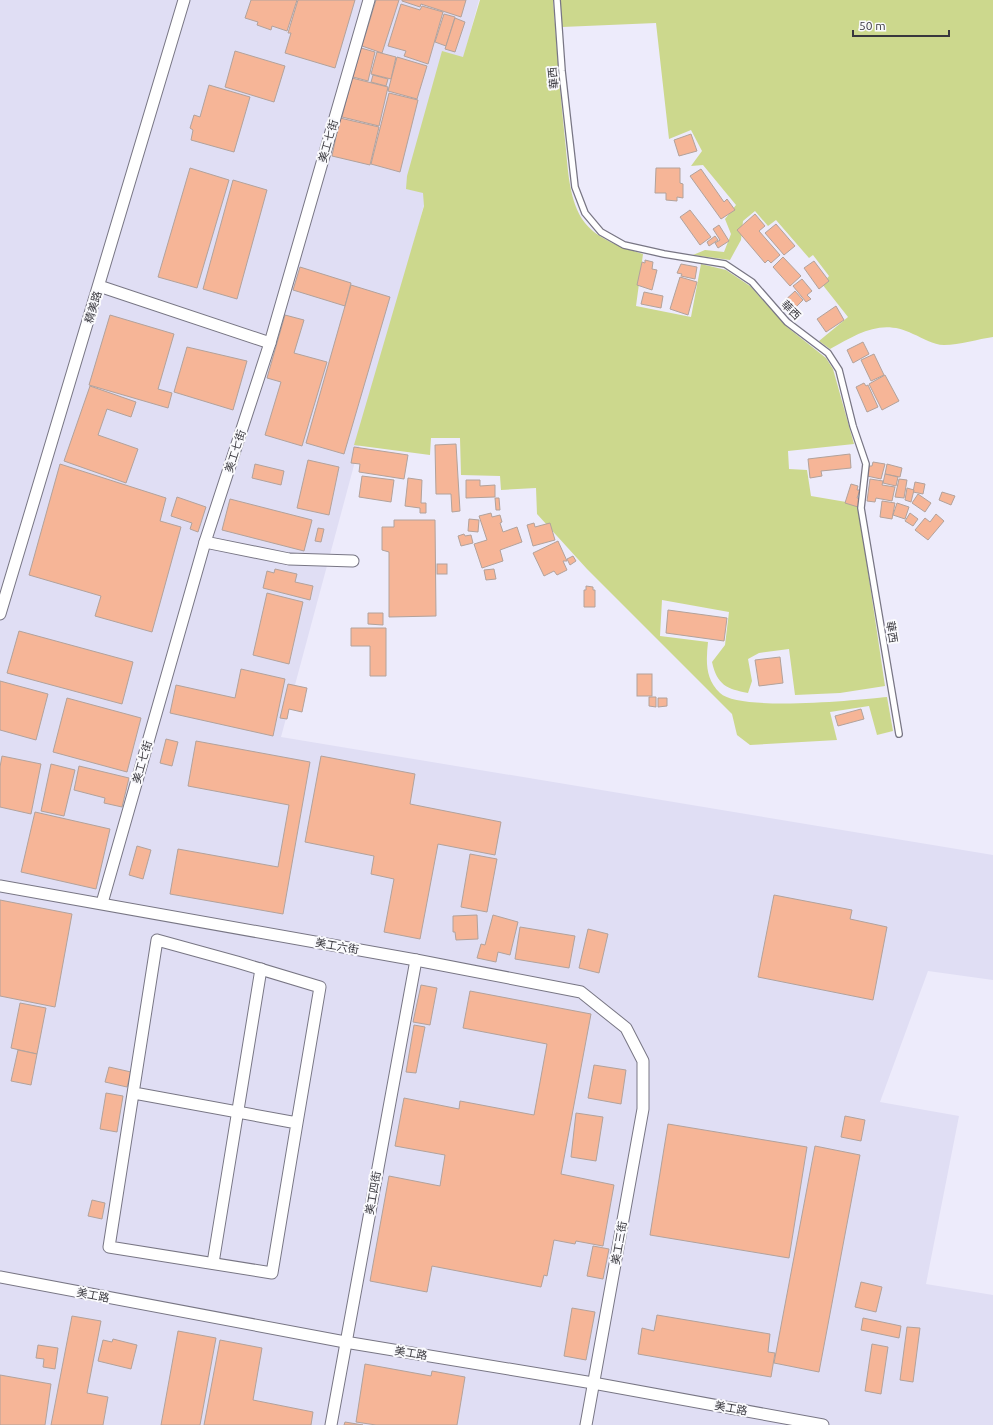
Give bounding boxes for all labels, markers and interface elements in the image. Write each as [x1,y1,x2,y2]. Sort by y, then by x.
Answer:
scale bar [853,12,949,38]
text: 50 m [859,19,886,32]
street label: 華西 [546,66,560,90]
street label: 美工七街 [316,118,340,164]
street label: 精美路 [82,289,104,325]
street label: 華西 [779,298,803,322]
street label: 美工七街 [222,428,248,474]
street label: 華西 [884,620,900,644]
street label: 美工七街 [130,739,154,785]
street label: 美工六街 [314,936,360,956]
street label: 美工四街 [363,1170,383,1216]
street label: 美工三街 [609,1220,629,1266]
street label: 美工路 [76,1286,110,1304]
street label: 美工路 [394,1344,428,1362]
street label: 美工路 [714,1399,748,1417]

